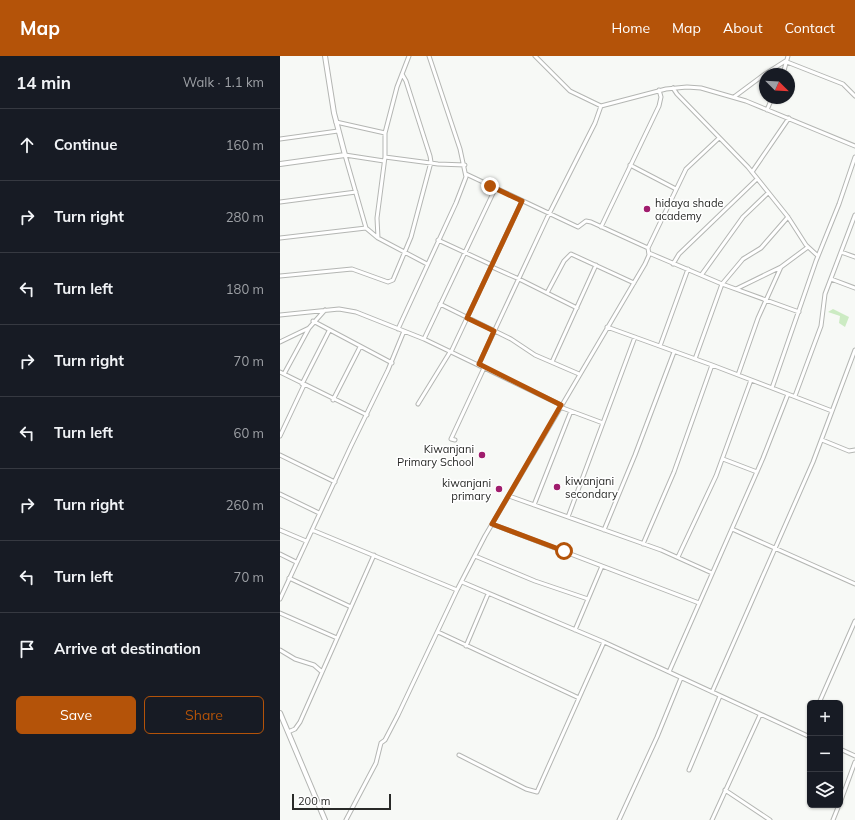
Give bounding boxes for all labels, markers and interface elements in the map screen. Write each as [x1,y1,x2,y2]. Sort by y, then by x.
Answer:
text: Map [20,16,60,40]
text: Home [611,19,650,37]
text: Map [672,19,701,37]
text: About [723,19,763,37]
text: Contact [785,19,835,37]
north arrow [759,68,795,104]
text: 14 min [16,72,71,93]
text: Walk · 1.1 km [183,74,264,90]
icon: ahead [16,134,38,156]
text: Continue [54,135,117,154]
text: 160 m [226,137,264,153]
route end [481,177,499,195]
place label: hidaya shade academy [655,196,724,223]
marker: hidaya shade academy [642,204,652,214]
icon: right [16,206,38,228]
text: Turn right [54,207,124,226]
text: 280 m [226,209,264,225]
icon: left [16,278,38,300]
text: Turn left [54,279,113,298]
text: 180 m [226,281,264,297]
icon: right [16,350,38,372]
text: Turn right [54,351,124,370]
text: 70 m [234,353,264,369]
icon: left [16,422,38,444]
text: Turn left [54,423,113,442]
text: 60 m [234,425,264,441]
place label: Kiwanjani Primary School [397,442,474,469]
marker: Kiwanjani Primary School [477,450,487,460]
place label: kiwanjani secondary [565,474,618,501]
place label: kiwanjani primary [442,476,491,503]
marker: kiwanjani secondary [552,482,562,492]
marker: kiwanjani primary [494,484,504,494]
icon: right [16,494,38,516]
text: Turn right [54,495,124,514]
text: 260 m [226,497,264,513]
route start [555,542,573,560]
icon: left [16,566,38,588]
text: Turn left [54,567,113,586]
text: 70 m [234,569,264,585]
icon: arrive [16,638,38,660]
text: Arrive at destination [54,639,201,658]
button: Save [16,696,136,734]
button: Share [144,696,264,734]
map controls [807,700,843,808]
button: + [807,700,843,736]
button: − [807,736,843,772]
button: layers [807,772,843,808]
scale bar [292,792,391,811]
text: 200 m [298,794,330,808]

